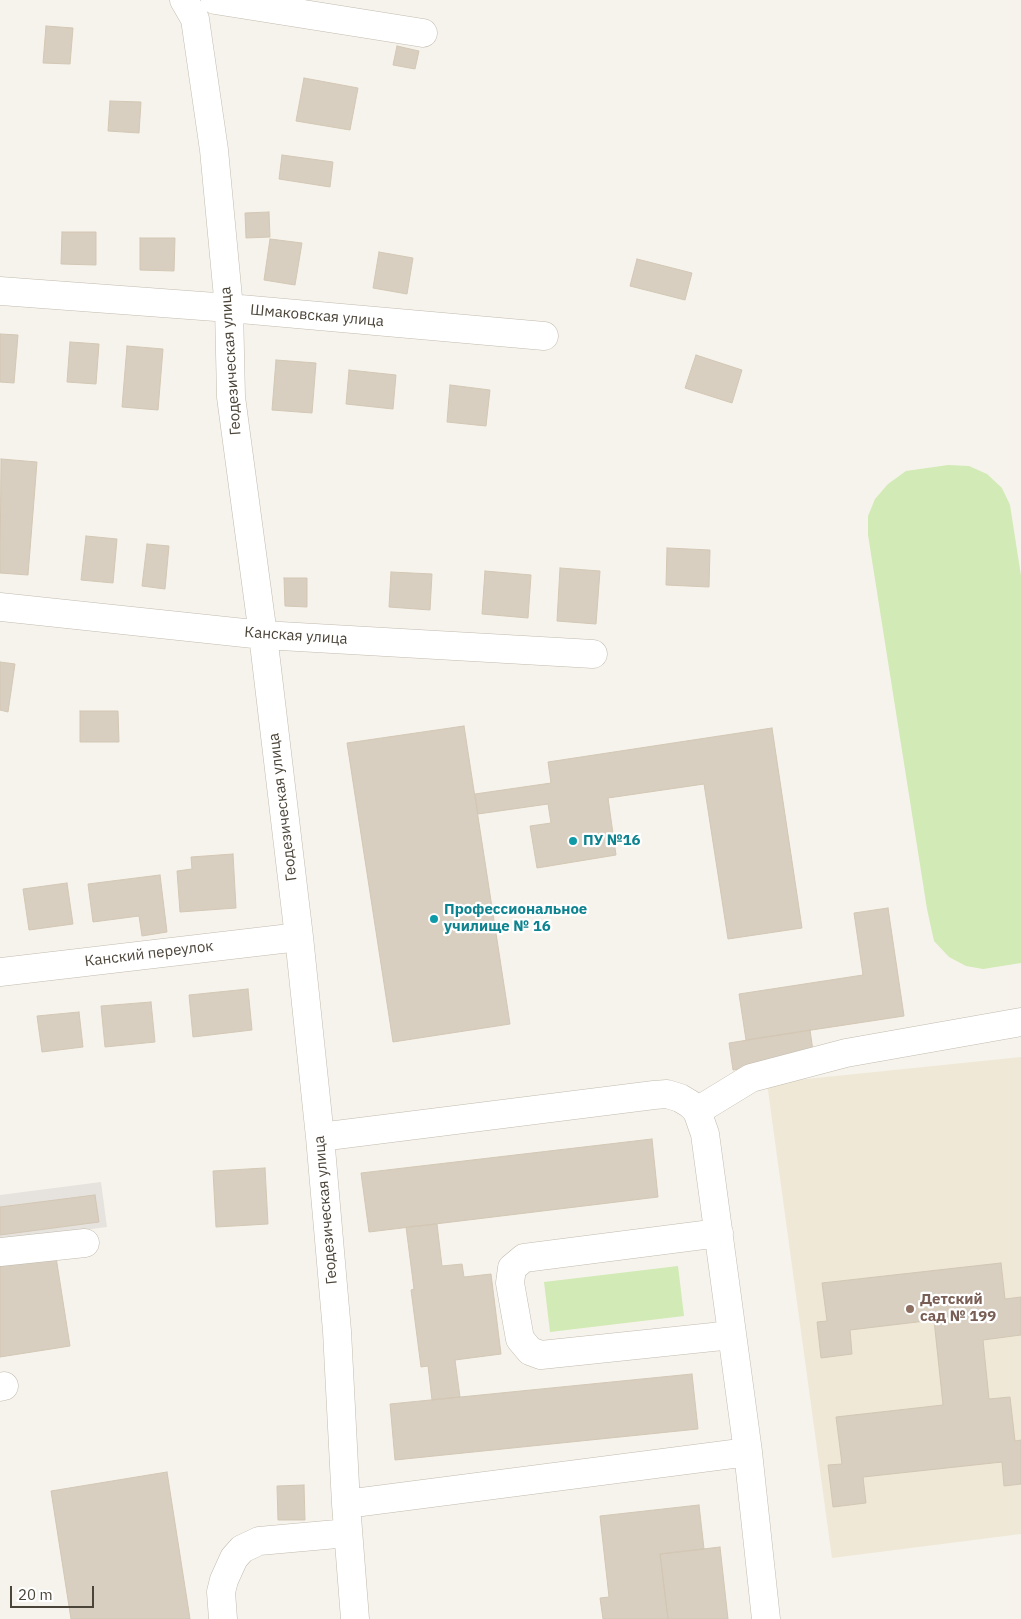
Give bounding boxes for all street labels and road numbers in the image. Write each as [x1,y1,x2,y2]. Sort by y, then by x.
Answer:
street label: Геодезическая улица [217,286,245,436]
street label: Шмаковская улица [249,301,385,331]
street label: Канская улица [244,623,348,649]
street label: Геодезическая улица [265,732,301,882]
street label: Канский переулок [84,937,214,971]
street label: Геодезическая улица [311,1135,341,1285]

